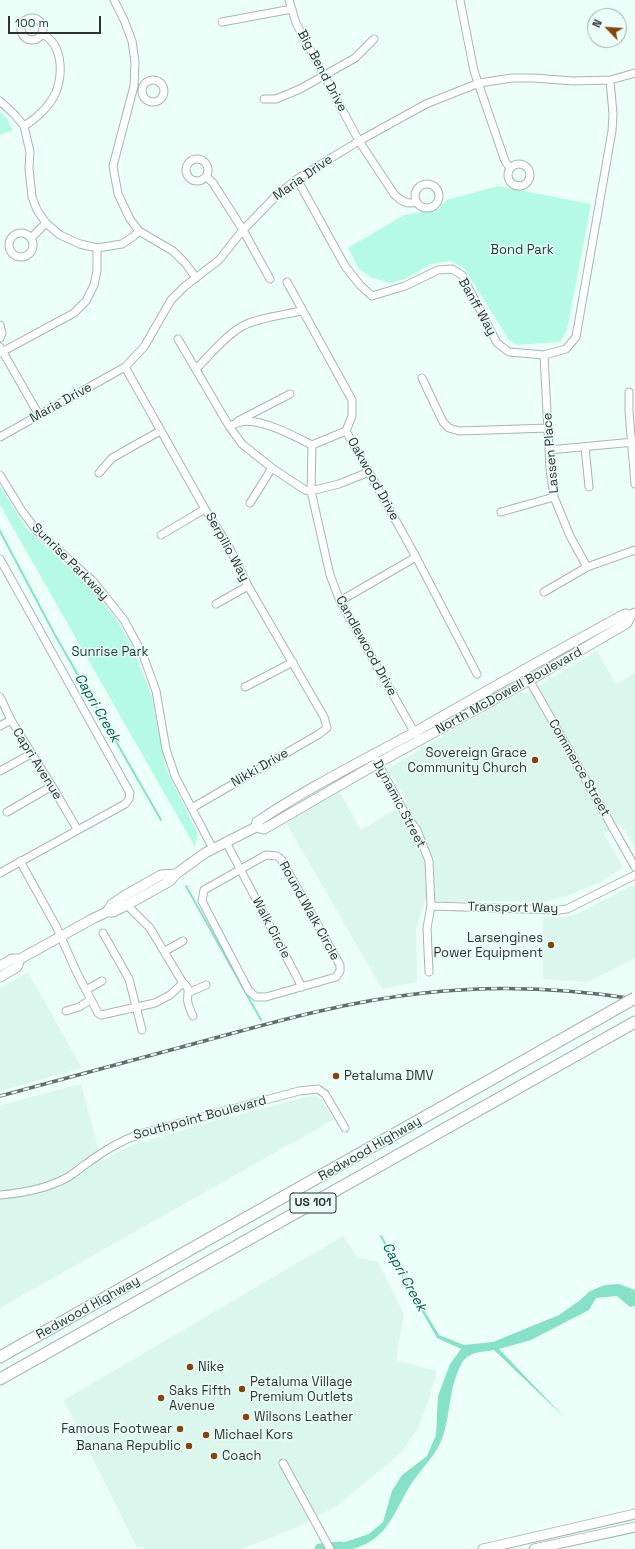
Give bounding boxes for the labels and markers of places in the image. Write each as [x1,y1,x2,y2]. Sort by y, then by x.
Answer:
place label: Sovereign Grace Community Church [407,745,527,776]
marker: Sovereign Grace Community Church [530,755,540,765]
place label: Larsengines Power Equipment [433,930,543,961]
marker: Larsengines Power Equipment [546,940,556,950]
place label: Petaluma DMV [344,1068,434,1084]
marker: Petaluma DMV [331,1071,341,1081]
place label: Nike [198,1359,224,1375]
marker: Nike [185,1362,195,1372]
place label: Petaluma Village Premium Outlets [250,1374,353,1405]
place label: Saks Fifth Avenue [169,1383,231,1414]
marker: Petaluma Village Premium Outlets [237,1384,247,1394]
marker: Saks Fifth Avenue [156,1393,166,1403]
place label: Wilsons Leather [254,1409,353,1425]
marker: Wilsons Leather [241,1412,251,1422]
place label: Famous Footwear [61,1421,172,1437]
marker: Famous Footwear [175,1424,185,1434]
place label: Michael Kors [214,1427,293,1443]
marker: Michael Kors [201,1430,211,1440]
place label: Banana Republic [76,1438,181,1454]
marker: Banana Republic [184,1441,194,1451]
place label: Coach [222,1448,261,1464]
marker: Coach [209,1451,219,1461]

